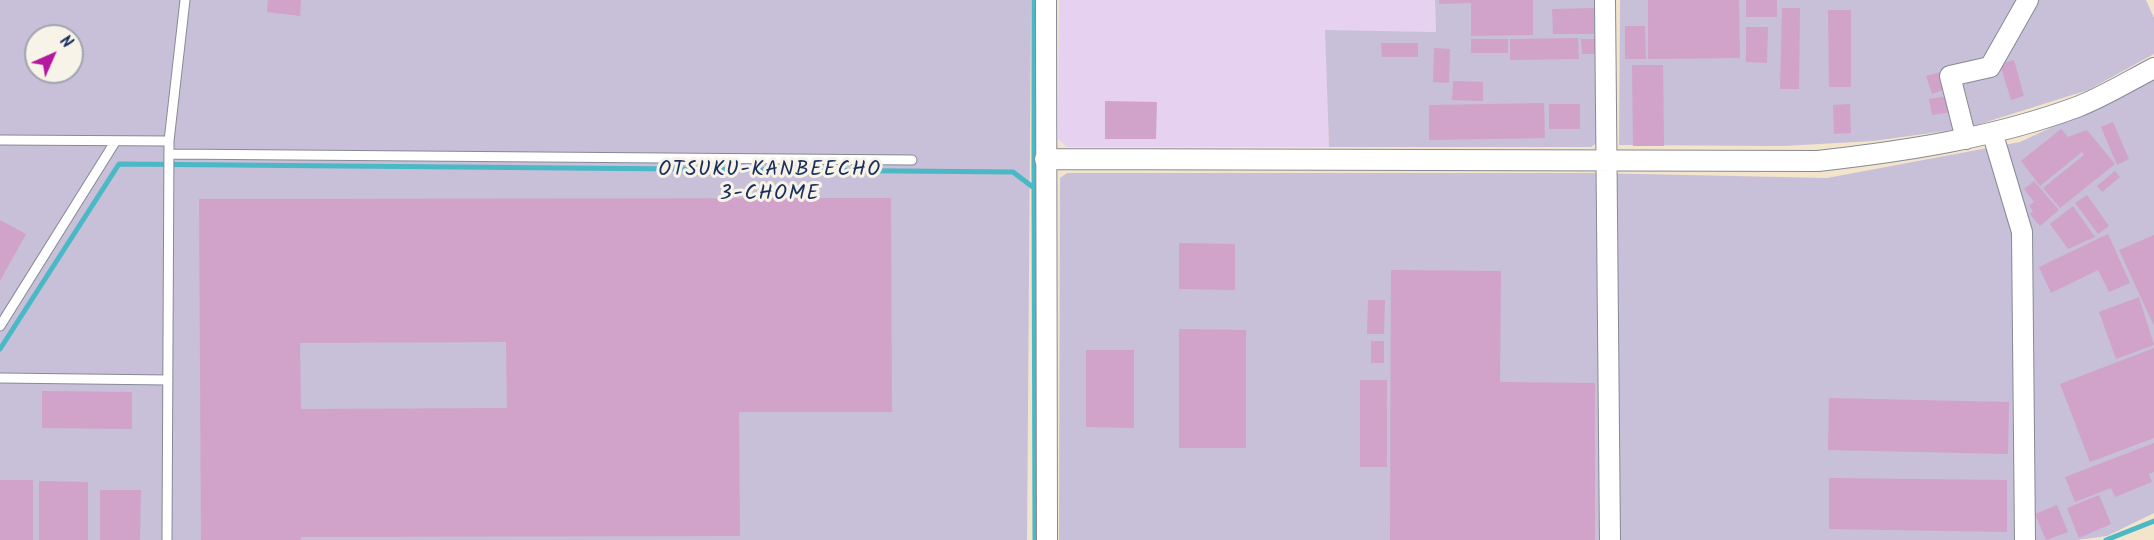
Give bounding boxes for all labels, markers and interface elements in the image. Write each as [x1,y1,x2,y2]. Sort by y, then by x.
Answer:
north arrow [24,24,84,84]
text: N [53,30,78,55]
district label: OTSUKU-KANBEECHO 3-CHOME [658,158,882,208]

